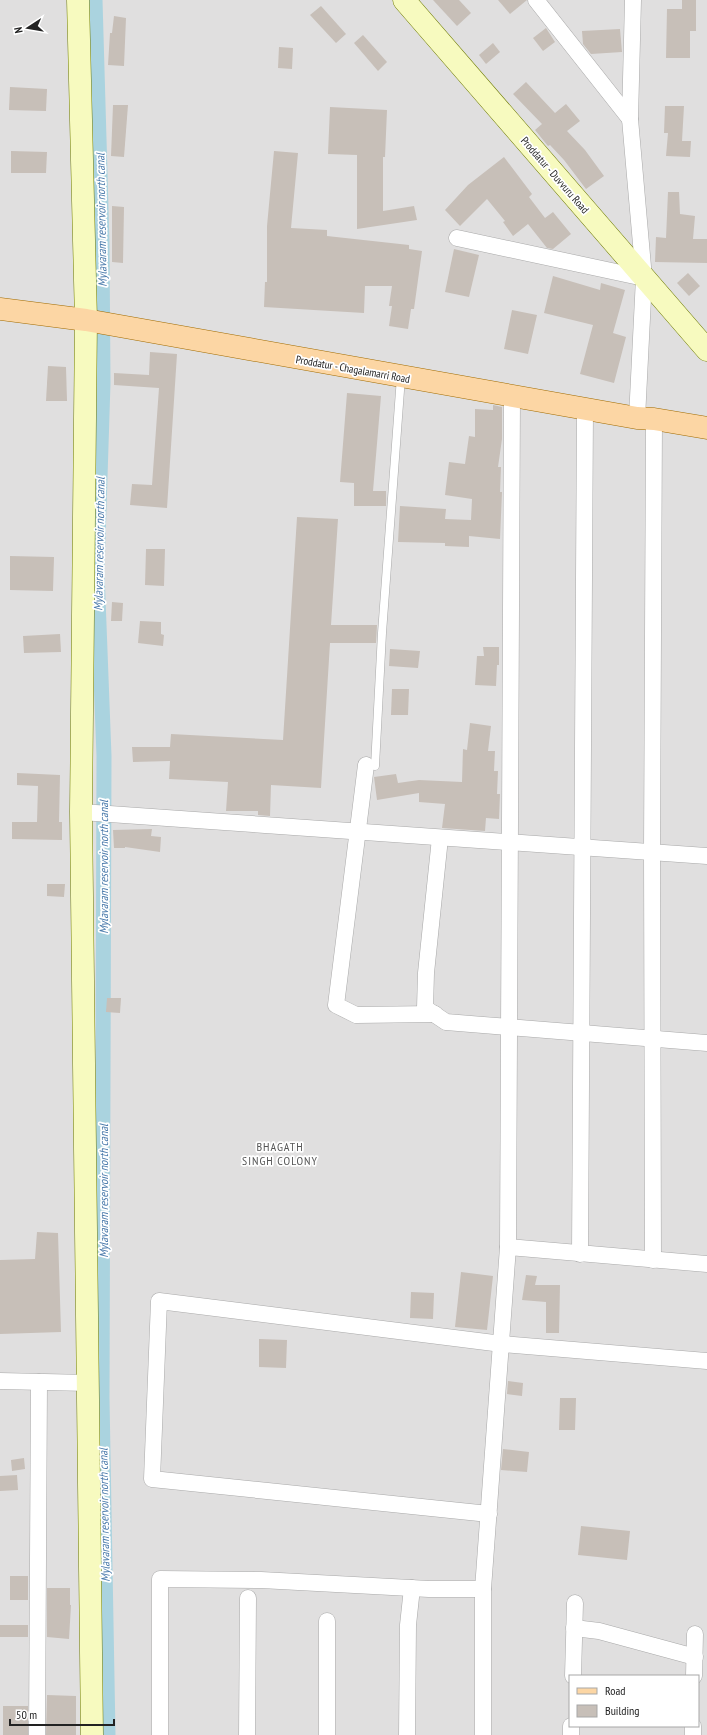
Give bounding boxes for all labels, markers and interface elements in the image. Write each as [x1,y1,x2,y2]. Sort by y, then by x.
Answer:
north arrow [8,8,48,48]
text: N [11,26,26,34]
street label: Proddatur - Duvvuru Road [518,134,592,216]
water label: Mylavaram reservoir north canal [92,152,110,287]
street label: Proddatur - Chagalamarri Road [295,352,411,386]
water label: Mylavaram reservoir north canal [90,476,108,611]
water label: Mylavaram reservoir north canal [96,799,111,934]
water label: Mylavaram reservoir north canal [96,1123,111,1258]
district label: BHAGATH SINGH COLONY [242,1139,318,1168]
water label: Mylavaram reservoir north canal [95,1447,113,1582]
legend [569,1675,699,1727]
text: Road [605,1683,625,1698]
scale bar [10,1701,114,1727]
text: Building [605,1703,640,1718]
text: 50 m [16,1707,37,1722]

